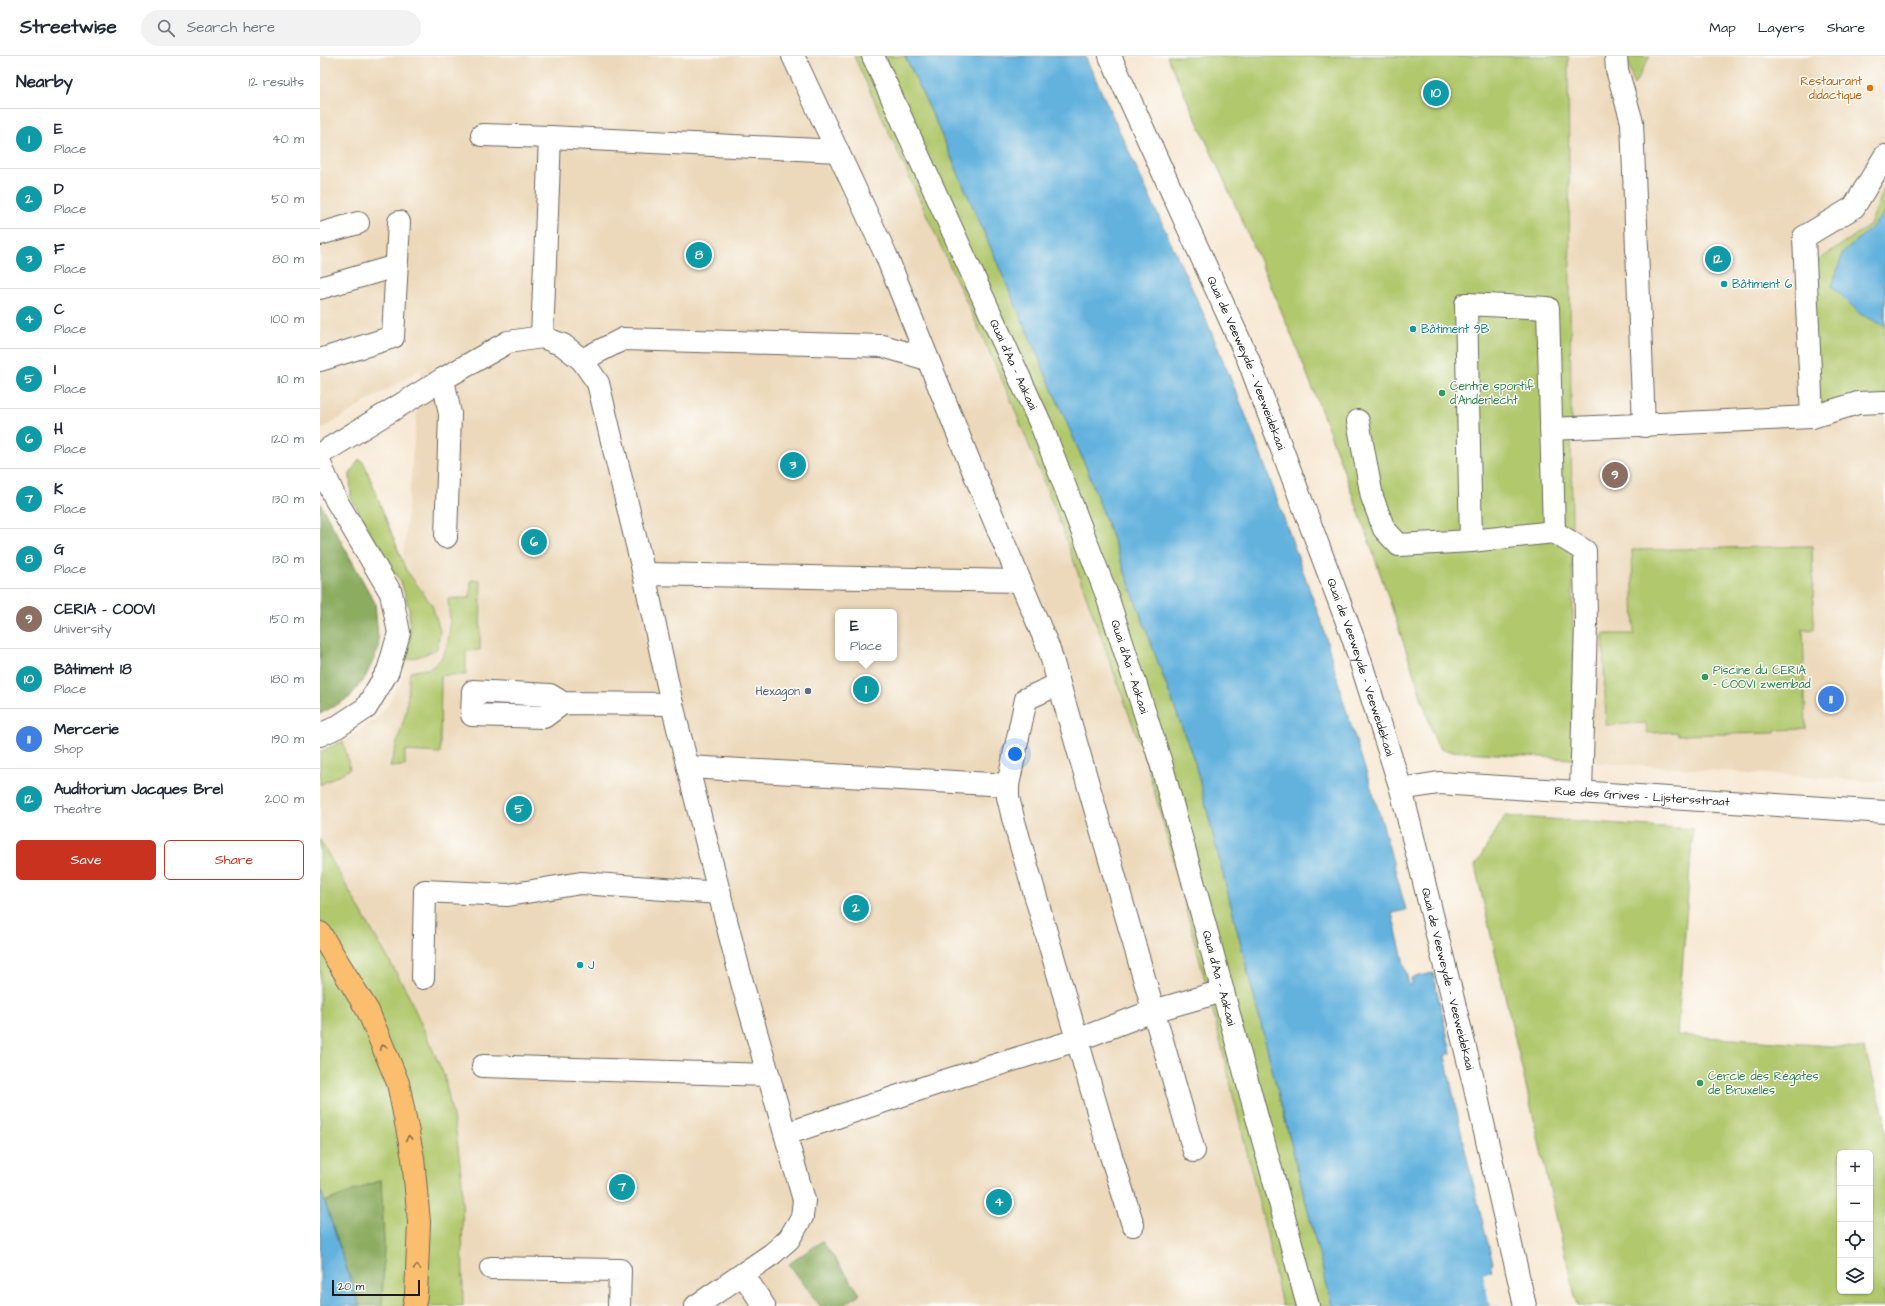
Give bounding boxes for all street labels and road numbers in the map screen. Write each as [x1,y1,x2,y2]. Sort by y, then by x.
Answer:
street label: Quai de Veeweyde - Veeweidekaai [1203,273,1290,452]
street label: Quai d'Aa - Aakaai [986,316,1042,413]
street label: Quai de Veeweyde - Veeweidekaai [1323,576,1399,758]
street label: Quai d'Aa - Aakaai [1107,617,1153,716]
street label: Rue des Grives - Lijstersstraat [1554,782,1730,810]
street label: Quai de Veeweyde - Veeweidekaai [1417,886,1479,1072]
street label: Quai d'Aa - Aakaai [1198,929,1240,1028]

